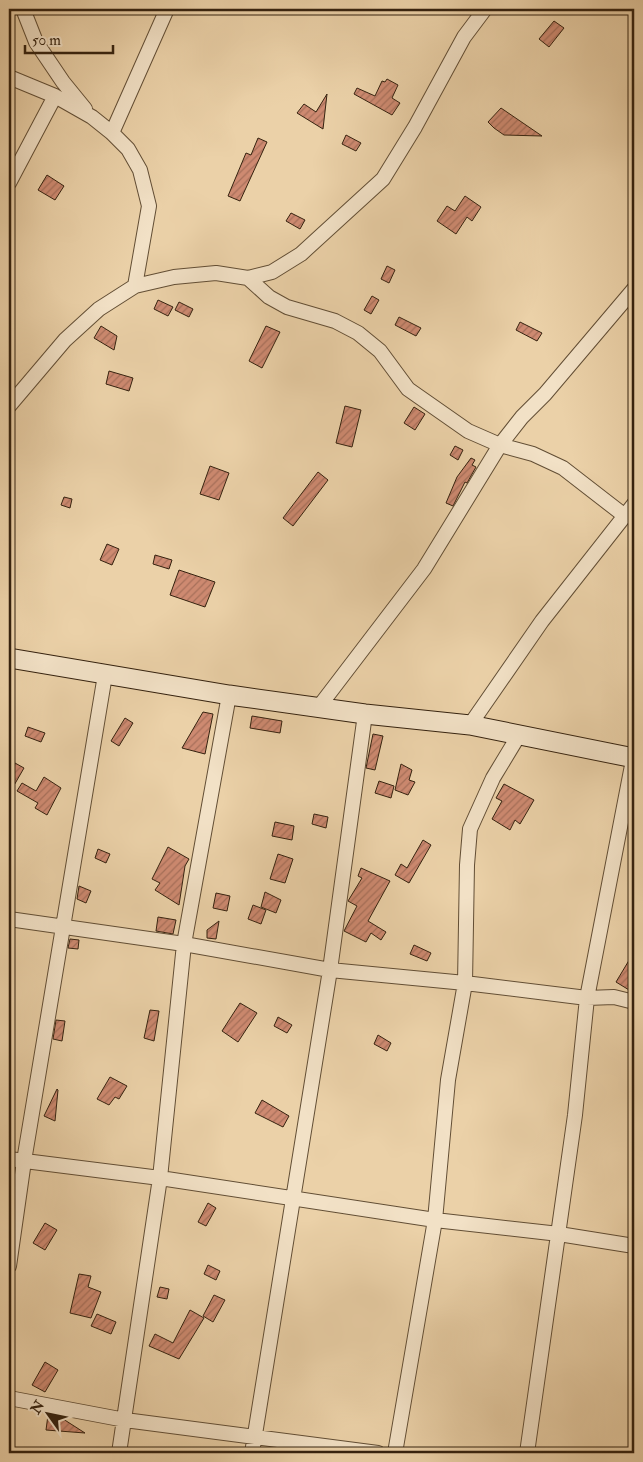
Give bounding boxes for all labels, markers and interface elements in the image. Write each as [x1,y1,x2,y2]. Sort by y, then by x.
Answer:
scale bar [25,22,112,54]
text: 50 m [32,31,61,50]
north arrow [22,1390,72,1440]
text: N [26,1397,48,1418]

